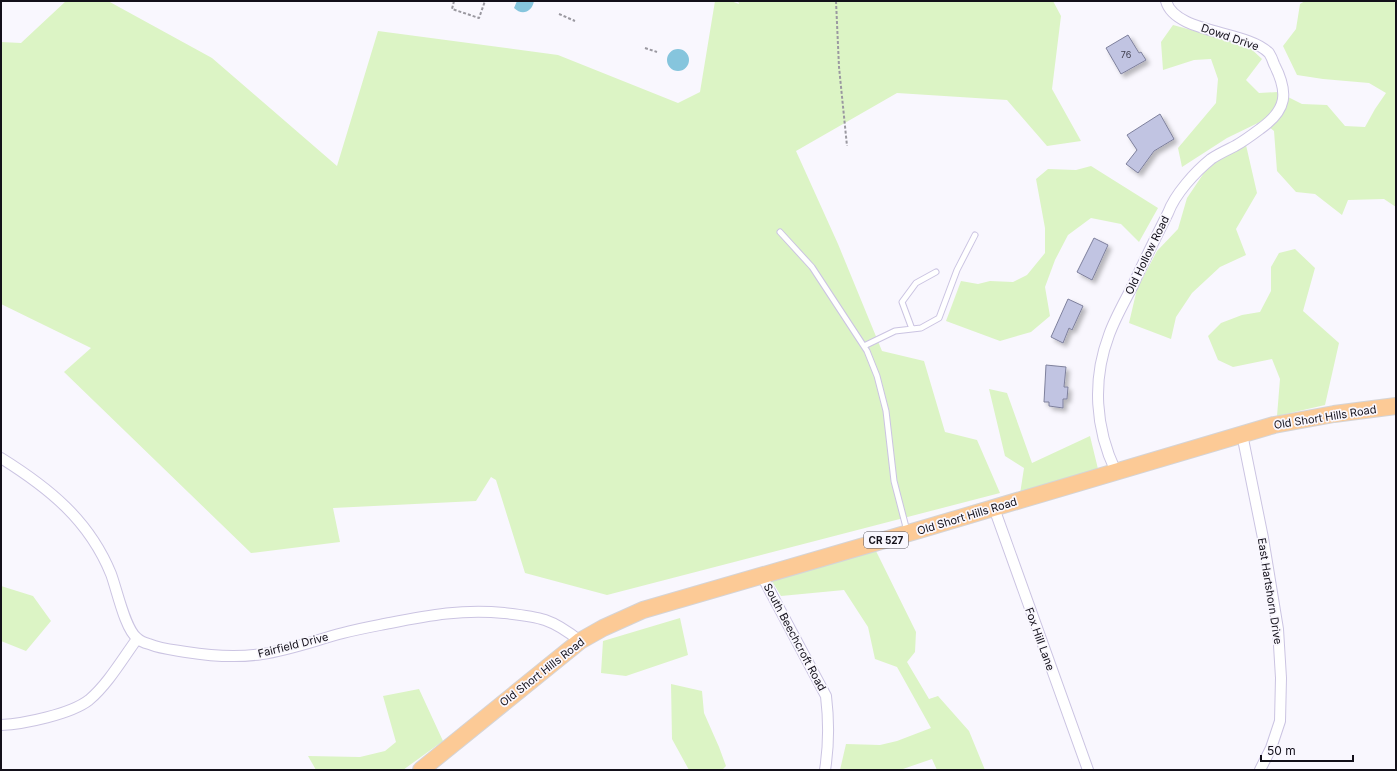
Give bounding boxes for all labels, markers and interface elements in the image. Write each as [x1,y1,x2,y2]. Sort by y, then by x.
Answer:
street label: Dowd Drive [1199,21,1261,53]
house number: 76 [1121,49,1132,60]
street label: Old Hollow Road [1122,213,1172,297]
street label: Old Short Hills Road [1273,402,1377,432]
street label: Old Short Hills Road [915,494,1019,538]
road number: CR 527 [864,532,908,548]
street label: East Hartshorn Drive [1255,537,1285,645]
street label: South Beechcroft Road [761,581,829,693]
street label: Fox Hill Lane [1022,606,1058,672]
street label: Fairfield Drive [256,629,330,661]
street label: Old Short Hills Road [497,635,587,709]
scale bar [1261,737,1353,763]
text: 50 m [1267,743,1296,758]

